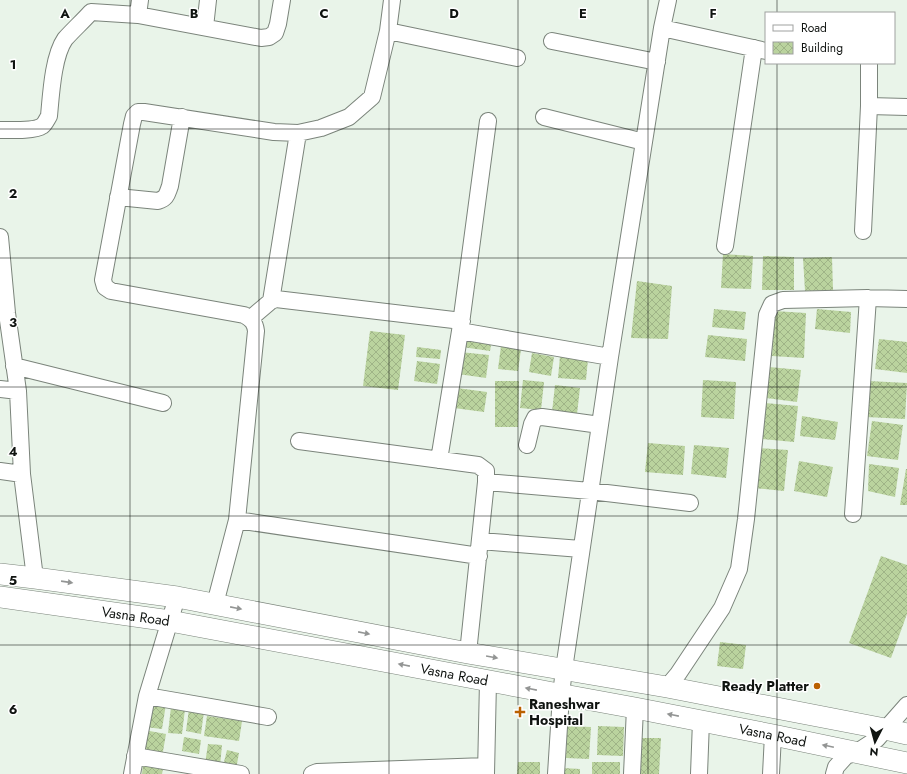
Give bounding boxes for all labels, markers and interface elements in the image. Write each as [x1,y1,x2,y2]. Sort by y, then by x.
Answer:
text: A [59,4,70,23]
text: B [190,4,199,23]
text: C [319,4,329,23]
text: D [449,4,459,23]
text: E [579,4,587,23]
text: F [709,4,717,23]
legend [765,12,895,64]
text: Road [801,19,827,37]
text: Building [801,39,843,57]
text: 1 [10,55,16,74]
text: 2 [9,184,17,203]
text: 3 [9,313,17,332]
text: 4 [8,442,18,461]
text: 5 [9,571,17,590]
one-way arrow [60,579,73,585]
street label: Vasna Road [100,601,171,631]
one-way arrow [230,606,243,612]
one-way arrow [358,630,370,636]
one-way arrow [486,654,498,660]
street label: Vasna Road [419,658,490,691]
one-way arrow [397,662,410,668]
place label: Ready Platter [722,676,809,696]
marker: Ready Platter [812,681,822,691]
one-way arrow [525,686,537,692]
place label: Raneshwar Hospital [529,694,600,730]
text: 6 [9,700,18,719]
marker: Raneshwar Hospital [514,706,526,718]
one-way arrow [667,712,679,718]
street label: Vasna Road [737,719,808,752]
north arrow [855,722,895,762]
one-way arrow [822,743,834,749]
text: N [869,744,879,760]

